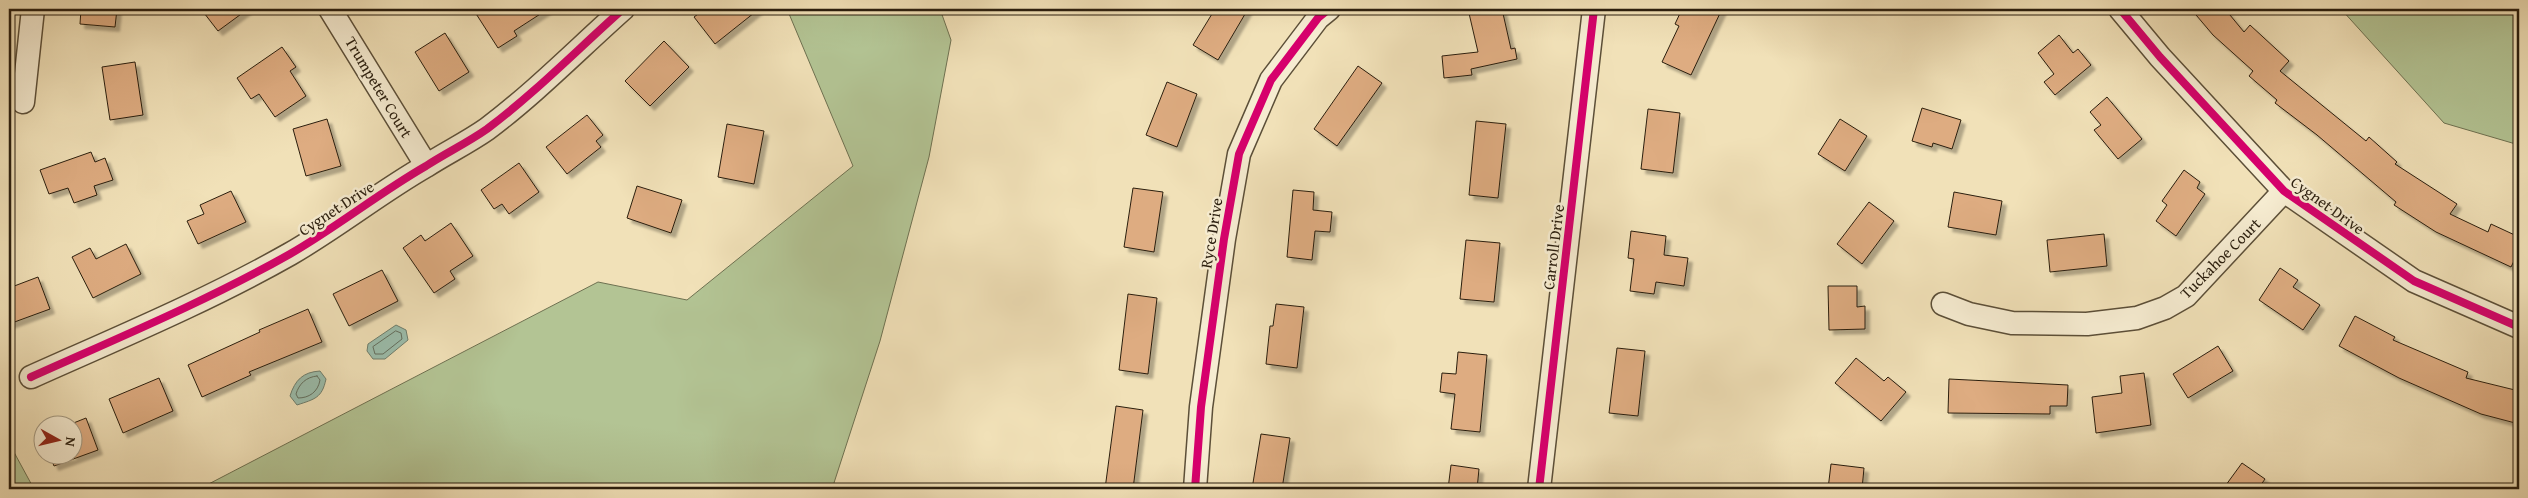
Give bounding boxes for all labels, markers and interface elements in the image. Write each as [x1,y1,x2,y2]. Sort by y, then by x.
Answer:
street label: Trumpeter Court [339,32,419,143]
street label: Cygnet Drive [2286,170,2370,240]
street label: Cygnet Drive [293,174,379,242]
street label: Ryce Drive [1194,196,1228,270]
street label: Carroll Drive [1536,203,1570,291]
street label: Tuckahoe Court [2174,212,2266,304]
north arrow [32,416,82,466]
text: N [60,436,81,448]

